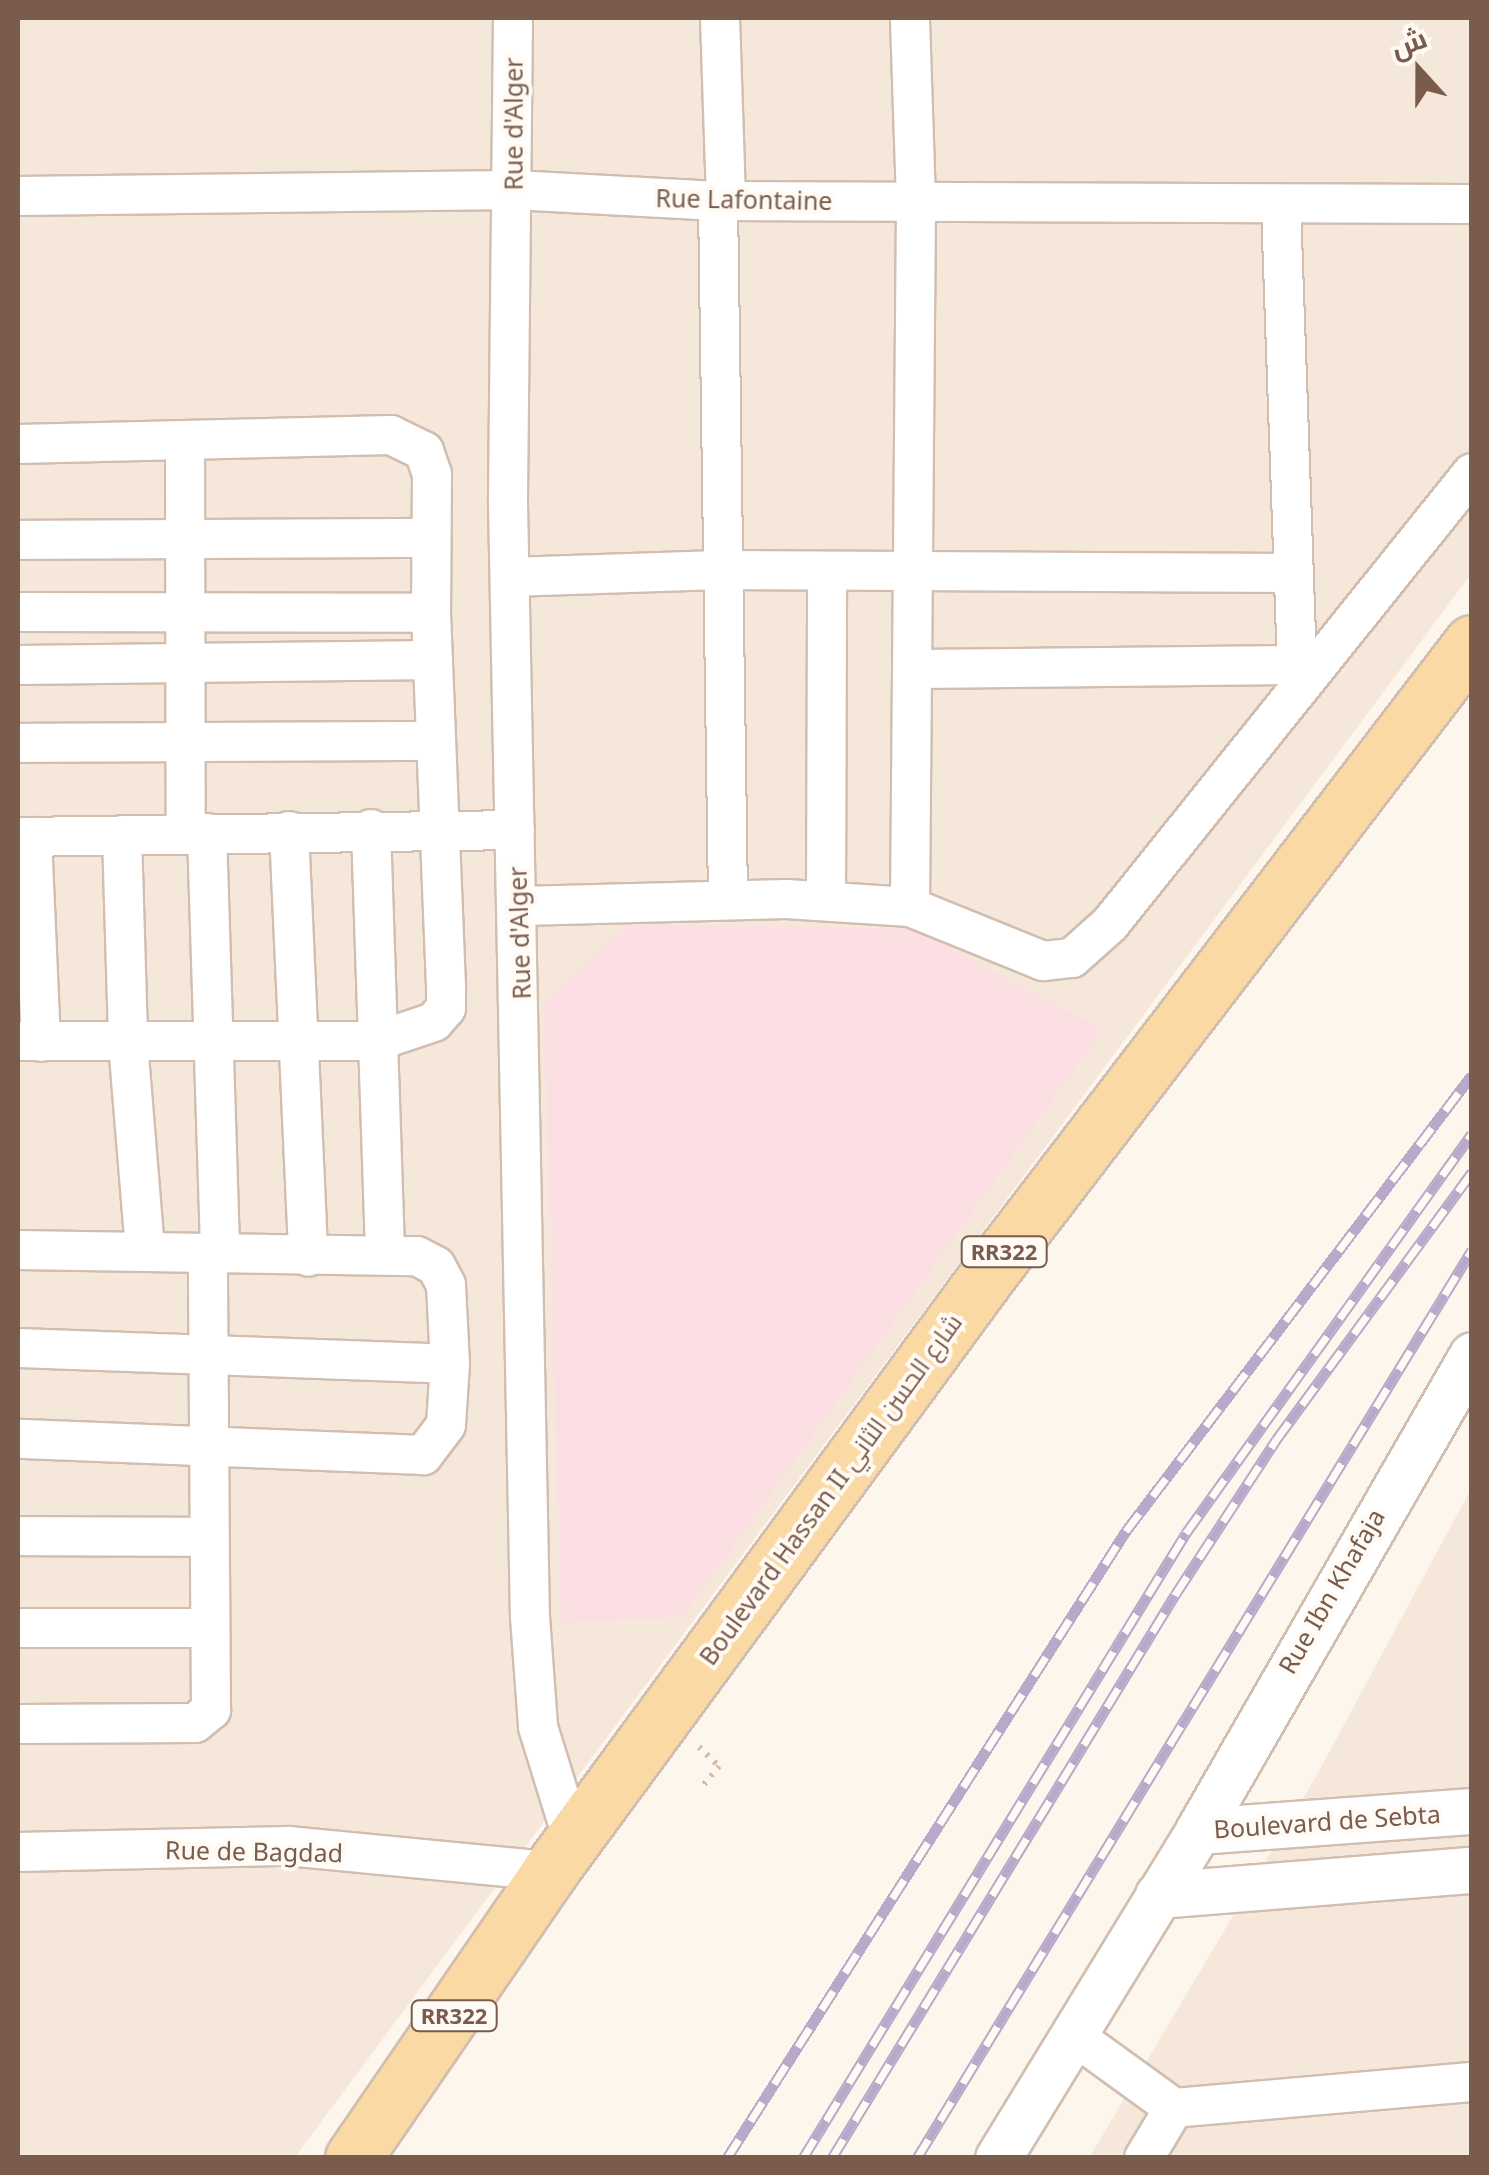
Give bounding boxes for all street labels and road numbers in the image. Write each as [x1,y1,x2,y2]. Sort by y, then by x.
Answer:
street label: Rue d'Alger [498,57,528,191]
street label: Rue Lafontaine [655,182,833,216]
street label: Rue d'Alger [502,866,536,1000]
road number: RR322 [959,1235,1049,1269]
street label: Boulevard Hassan II شارع الحسن الثاني [692,1307,968,1671]
street label: Rue Ibn Khafaja [1272,1503,1390,1679]
street label: Boulevard de Sebta [1212,1798,1442,1844]
street label: Rue de Bagdad [165,1834,343,1868]
road number: RR322 [409,1999,499,2033]

